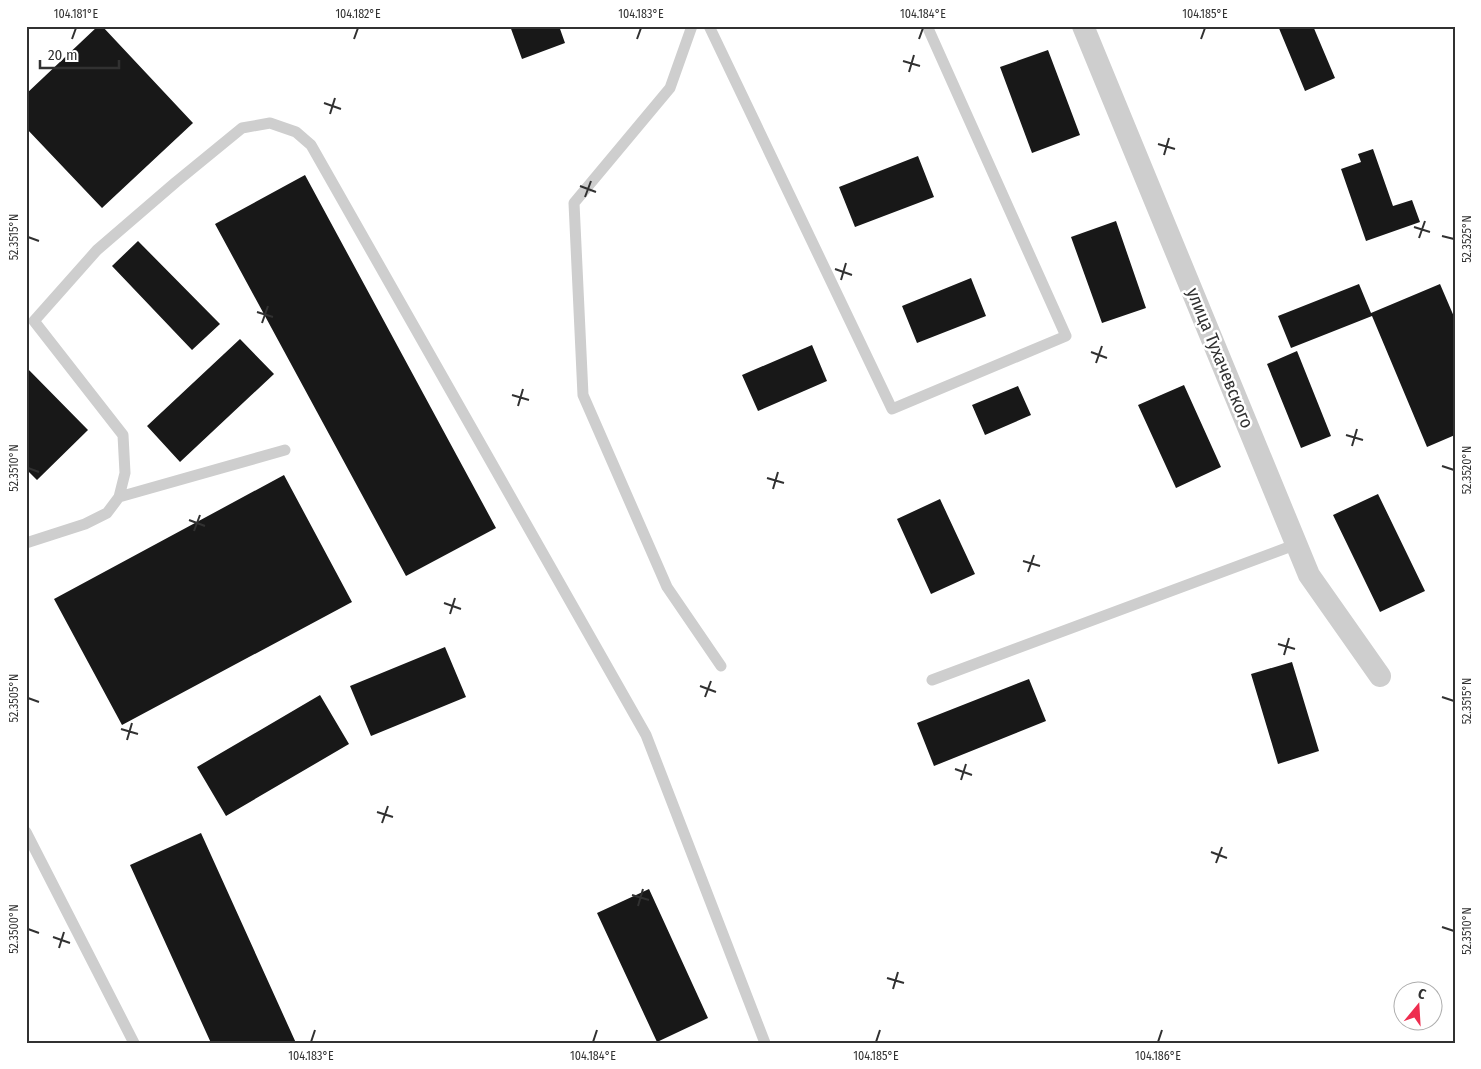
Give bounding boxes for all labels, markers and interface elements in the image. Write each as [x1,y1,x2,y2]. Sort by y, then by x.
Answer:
text: 104.181°E [54,7,99,21]
text: 104.182°E [335,7,381,21]
text: 104.183°E [618,7,664,21]
text: 104.184°E [900,7,946,21]
text: 104.185°E [1182,7,1228,21]
scale bar [40,38,119,70]
text: 20 m [48,46,78,64]
text: 52.3515°N [7,214,21,260]
text: 52.3525°N [1460,215,1474,263]
street label: улица Тухачевского [1182,285,1258,431]
text: 52.3510°N [7,444,21,492]
text: 52.3520°N [1460,446,1474,494]
text: 52.3505°N [7,674,21,722]
text: 52.3515°N [1460,678,1474,724]
text: 52.3500°N [7,904,21,954]
text: 52.3510°N [1460,907,1474,955]
north arrow [1394,982,1444,1032]
text: С [1416,985,1429,1004]
text: 104.183°E [288,1049,334,1063]
text: 104.184°E [570,1049,616,1063]
text: 104.185°E [853,1049,899,1063]
text: 104.186°E [1135,1049,1181,1063]

